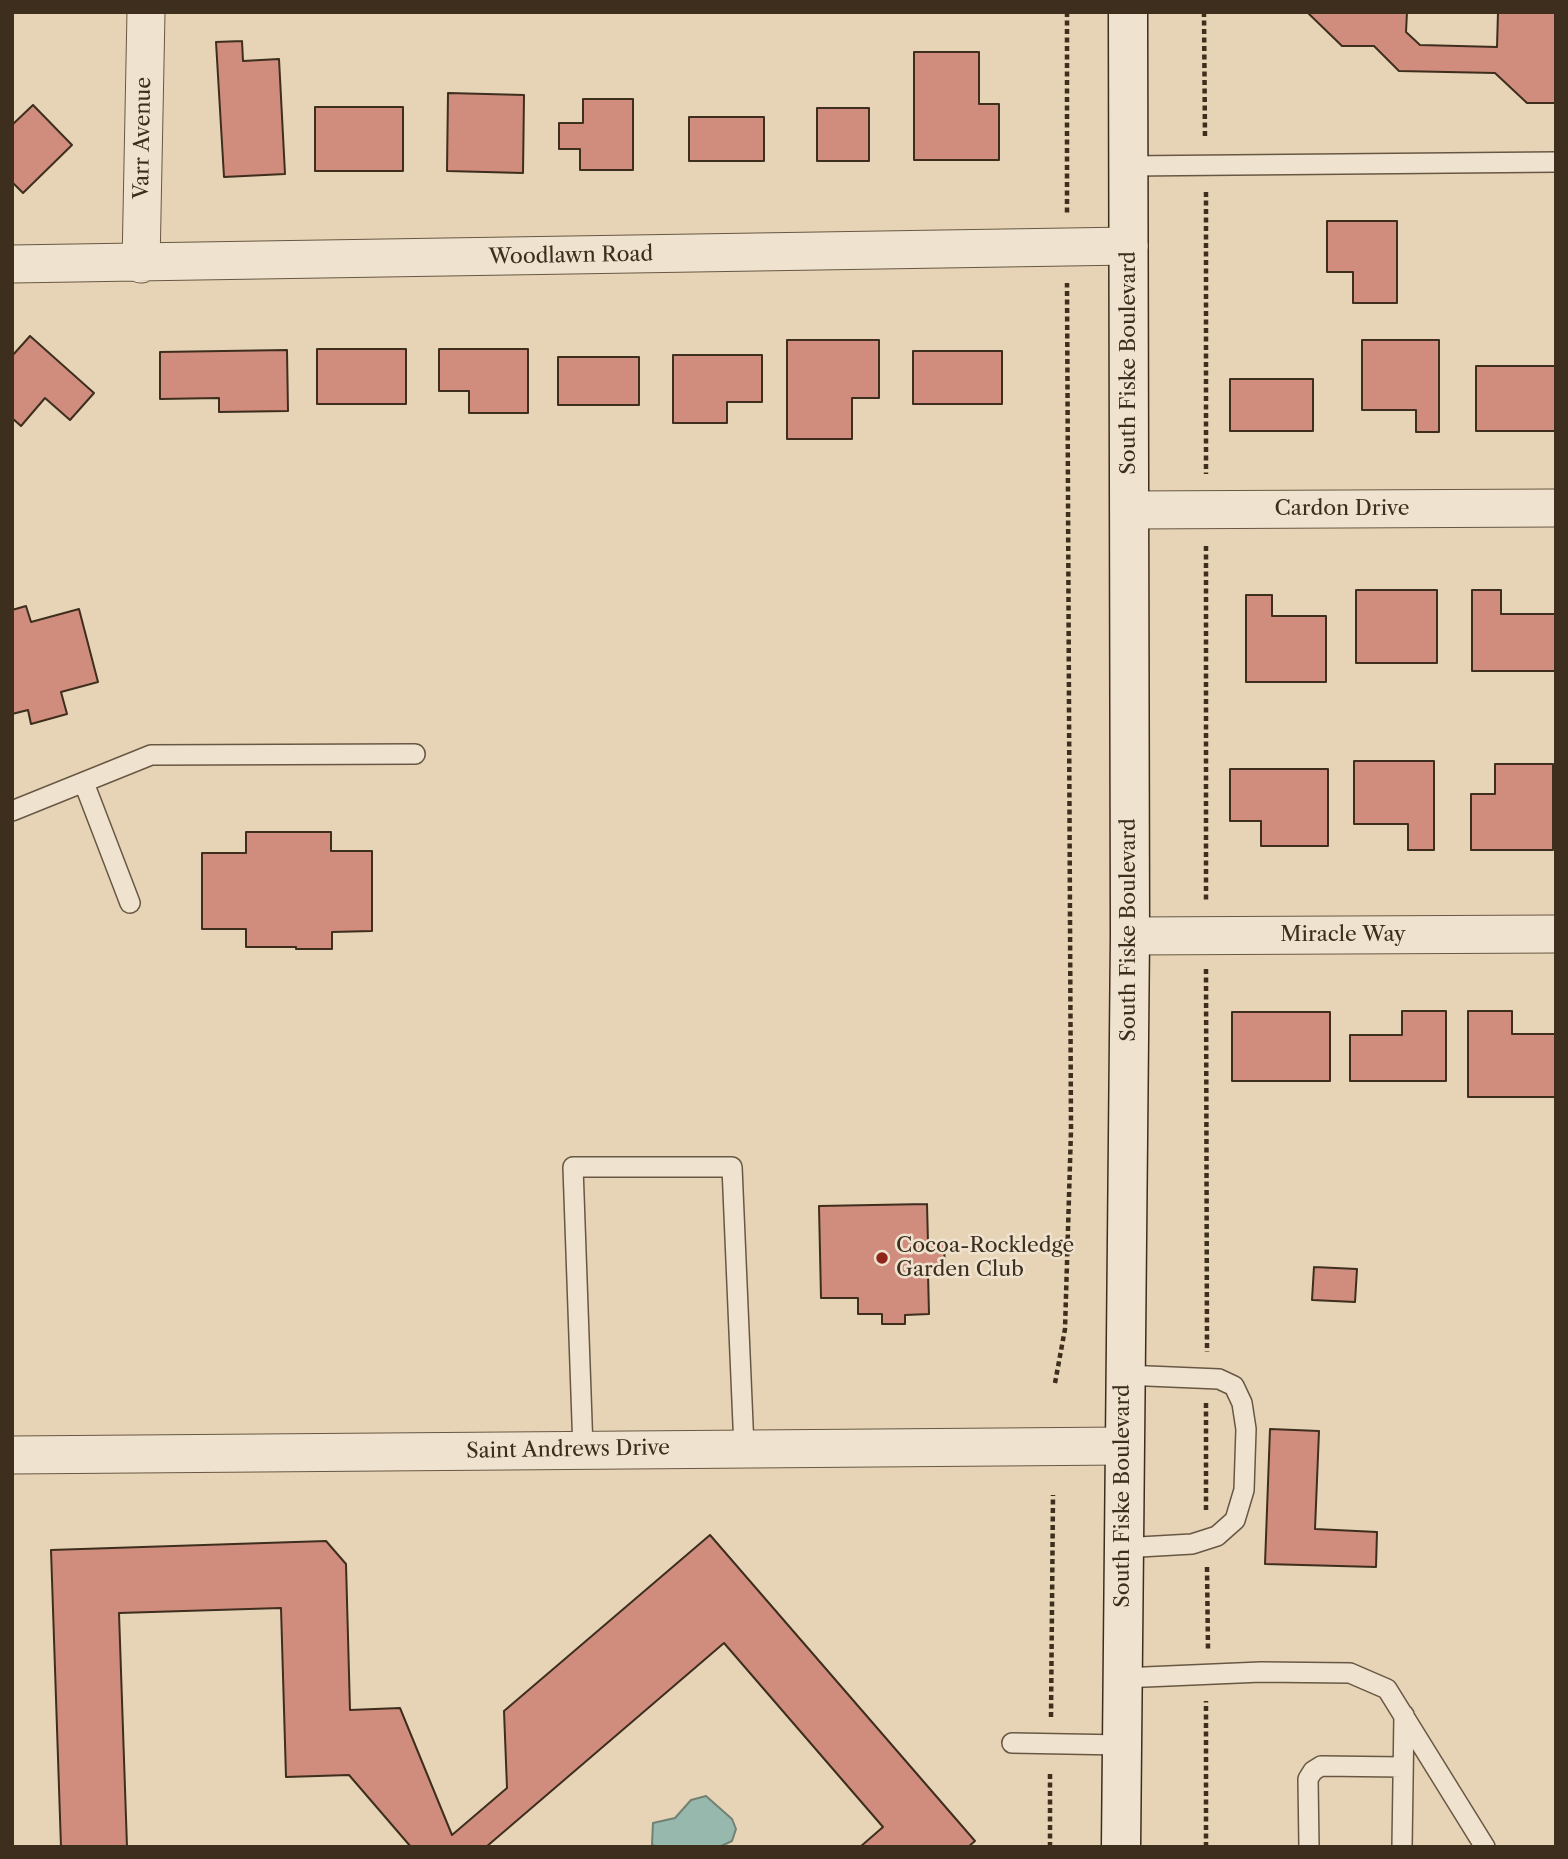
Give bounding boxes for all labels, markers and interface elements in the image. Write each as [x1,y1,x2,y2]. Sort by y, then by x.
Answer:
street label: Varr Avenue [129,77,157,199]
street label: Woodlawn Road [489,242,653,270]
street label: South Fiske Boulevard [1116,251,1142,475]
street label: Cardon Drive [1275,496,1409,522]
street label: South Fiske Boulevard [1116,818,1142,1042]
street label: Miracle Way [1280,922,1406,948]
place label: Cocoa-Rockledge Garden Club [896,1233,1074,1283]
marker: Cocoa-Rockledge Garden Club [874,1250,890,1266]
street label: South Fiske Boulevard [1110,1384,1136,1608]
street label: Saint Andrews Drive [466,1436,670,1464]

